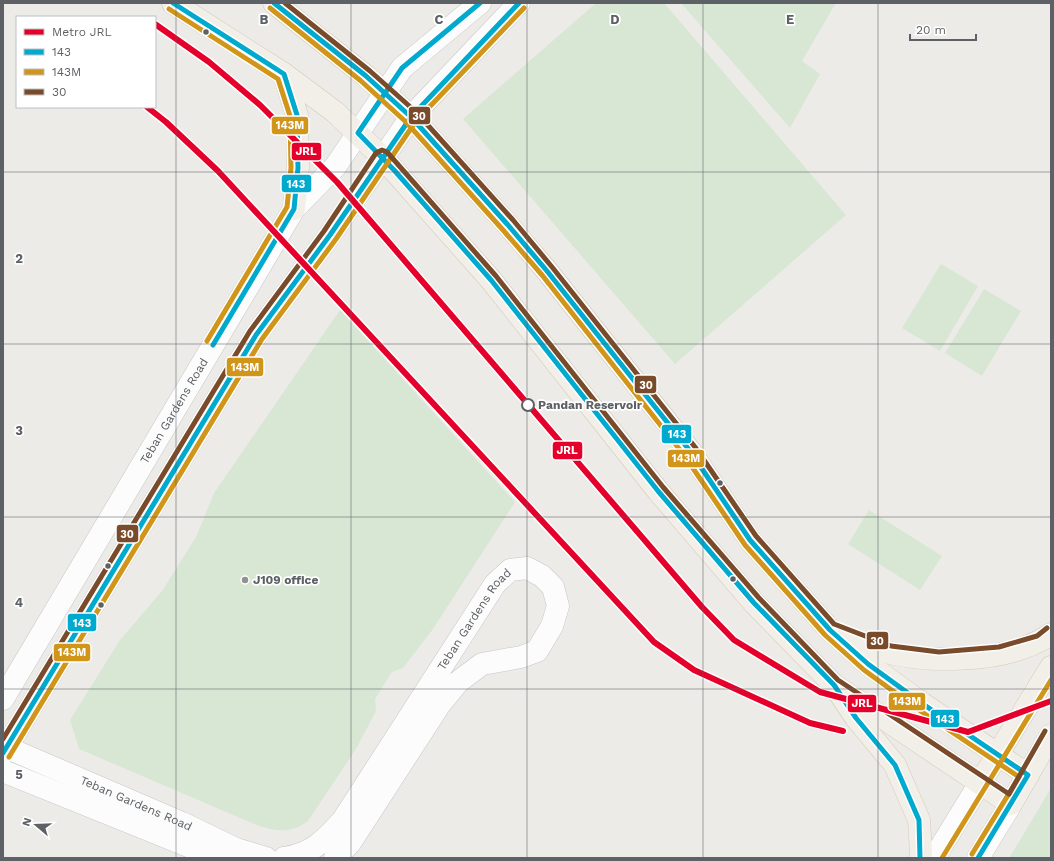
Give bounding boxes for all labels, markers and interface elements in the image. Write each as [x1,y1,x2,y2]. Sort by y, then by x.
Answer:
text: B [260,12,269,27]
text: C [435,12,444,27]
text: D [610,12,620,27]
text: E [786,12,794,27]
legend [16,16,156,108]
scale bar [910,16,976,42]
text: 20 m [916,23,946,37]
text: Metro JRL [52,25,112,39]
unlabelled marker [201,27,211,37]
text: 143 [52,45,71,59]
text: 143M [52,65,81,79]
text: 30 [52,85,66,99]
line badge: 30 [408,106,431,125]
text: 30 [412,110,426,123]
line badge: 143M [271,116,309,135]
text: 143M [276,119,304,132]
line badge: JRL [291,142,322,161]
text: JRL [296,145,317,158]
line badge: 143 [281,174,312,193]
text: 143 [287,178,306,191]
text: 2 [15,251,23,266]
street label: Teban Gardens Road [137,356,211,466]
line badge: 143M [226,357,264,377]
text: 143M [231,361,259,374]
line badge: 30 [634,375,657,394]
text: 30 [639,379,653,392]
marker: Pandan Reservoir [521,398,535,412]
place label: Pandan Reservoir [538,398,643,412]
text: 3 [15,423,23,438]
line badge: 143 [661,424,692,444]
text: 143 [668,428,687,441]
line badge: JRL [552,441,583,460]
text: JRL [557,444,578,457]
line badge: 143M [667,449,705,468]
text: 143M [672,452,700,465]
unlabelled marker [715,478,725,488]
line badge: 30 [116,524,139,543]
text: 30 [120,528,134,541]
unlabelled marker [103,561,113,571]
street label: Teban Gardens Road [434,566,514,673]
place label: J109 office [253,573,318,587]
unlabelled marker [728,574,738,584]
marker: J109 office [240,575,250,585]
text: 4 [15,595,24,610]
unlabelled marker [96,600,106,610]
line badge: 143 [67,613,97,632]
text: 143 [73,617,92,630]
line badge: 30 [866,631,889,650]
text: 30 [870,635,884,648]
line badge: 143M [53,643,91,662]
text: 143M [58,646,86,659]
line badge: 143M [888,692,926,711]
line badge: JRL [847,694,877,713]
text: 143M [893,695,921,708]
text: JRL [852,697,873,710]
line badge: 143 [930,709,960,728]
text: 143 [936,713,955,726]
text: 5 [15,767,23,782]
street label: Teban Gardens Road [78,773,194,834]
north arrow [16,805,56,845]
text: N [20,816,34,828]

